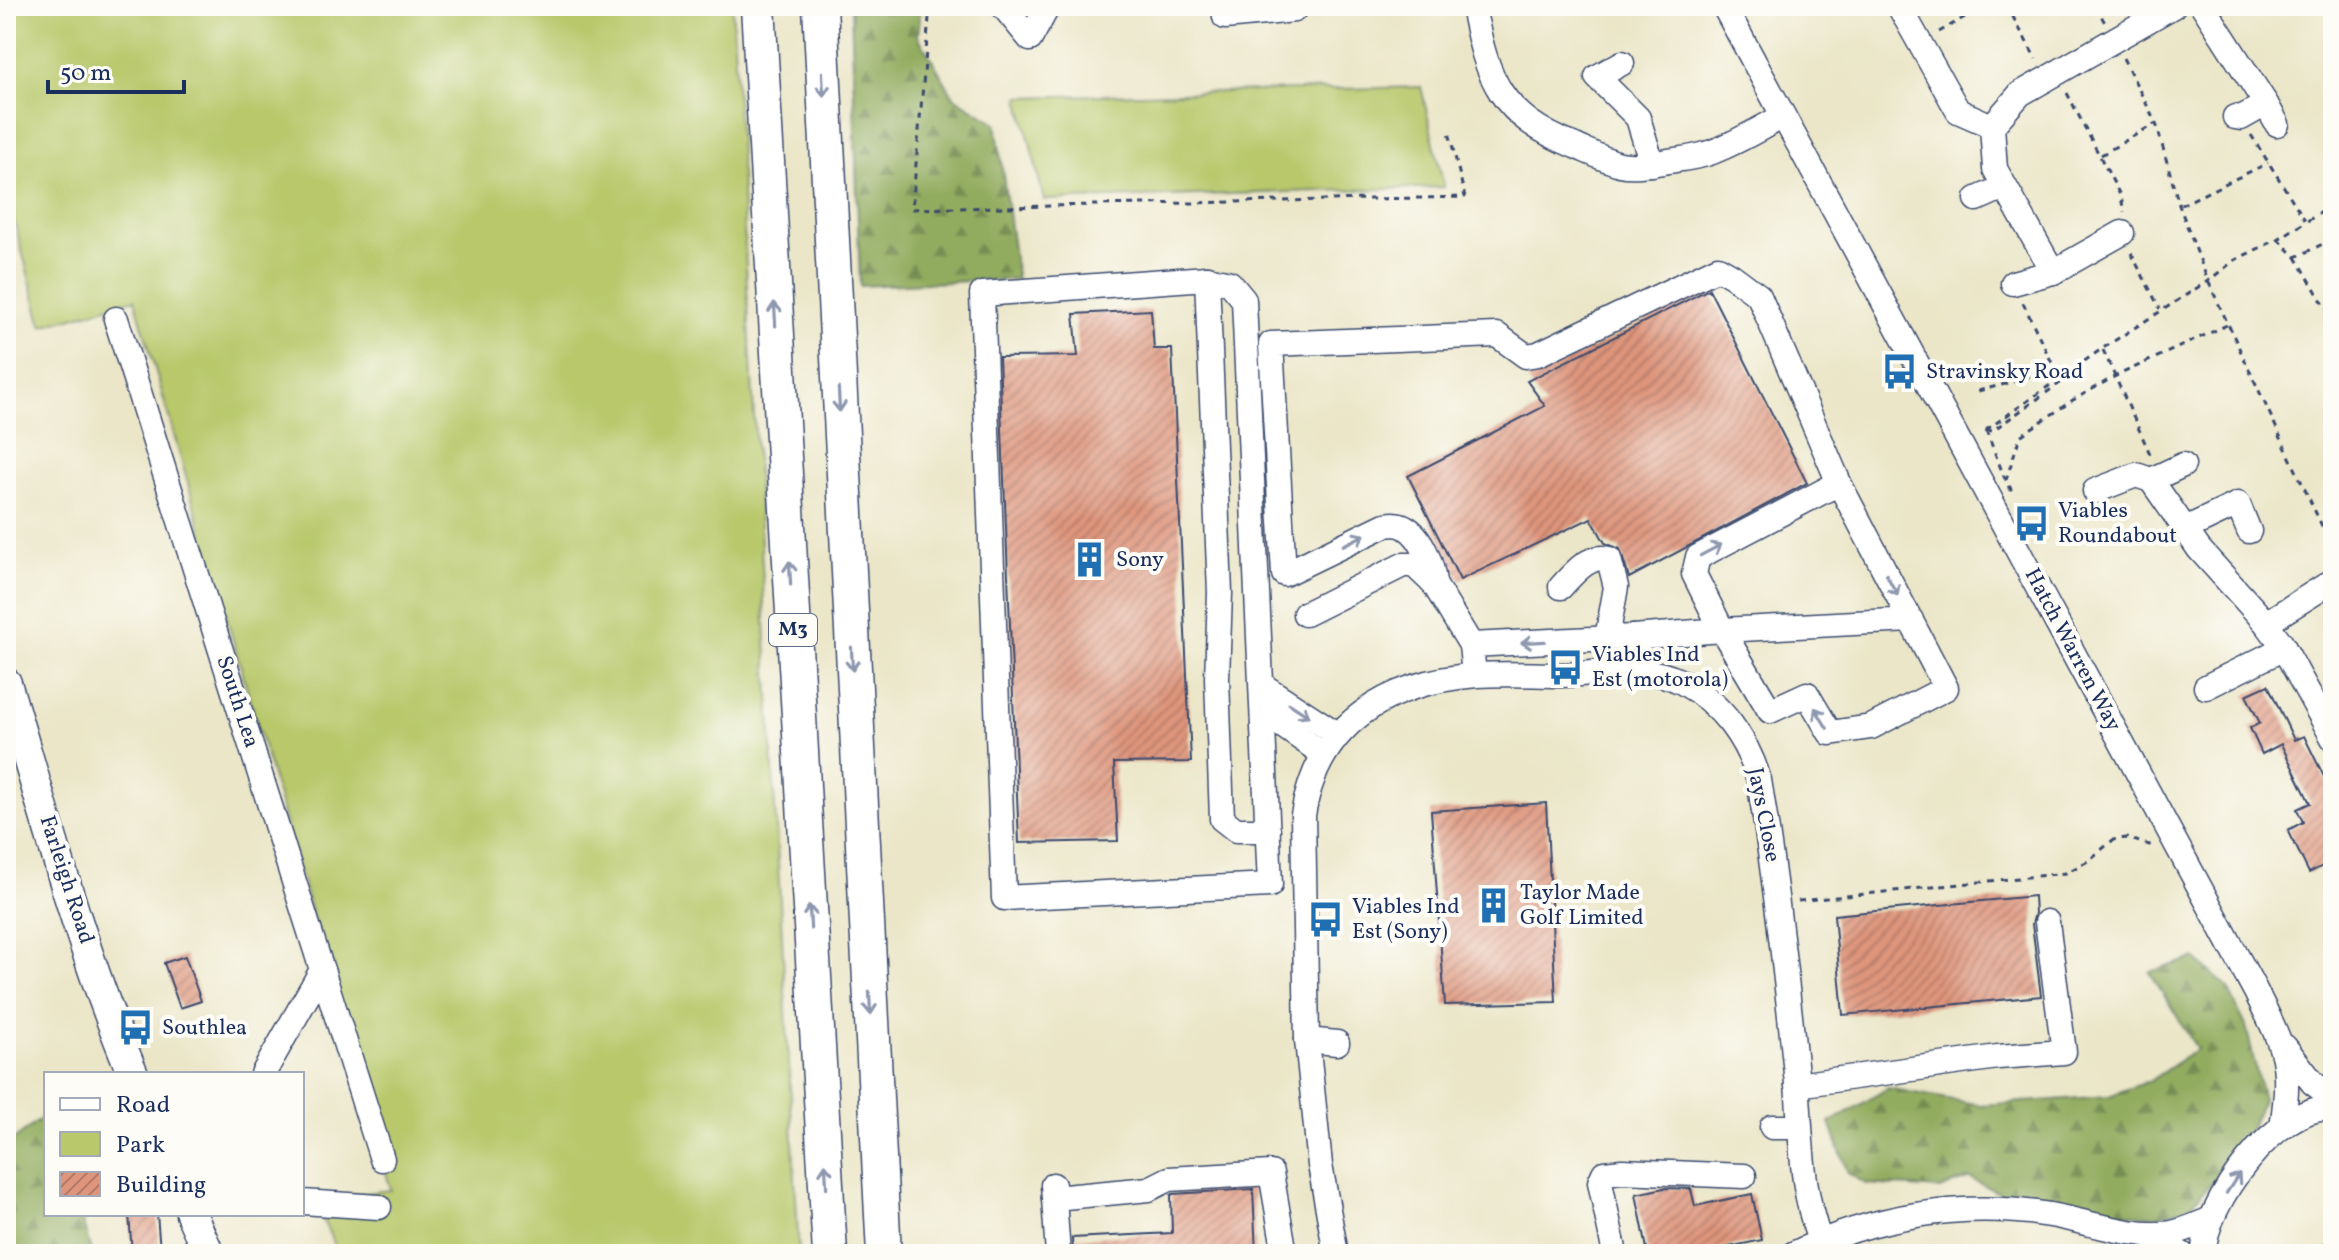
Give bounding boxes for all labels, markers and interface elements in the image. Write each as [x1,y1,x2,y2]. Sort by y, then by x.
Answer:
scale bar [48,44,184,94]
text: 50 m [60,57,112,91]
one-way arrow [816,70,831,97]
one-way arrow [767,301,782,328]
bus stop icon: Stravinsky Road [1881,353,1919,391]
place label: Stravinsky Road [1926,357,2083,388]
one-way arrow [832,386,847,412]
place label: Viables Roundabout [2058,496,2177,552]
bus stop icon: Viables Roundabout [2013,505,2051,543]
one-way arrow [1342,532,1366,547]
building icon: Sony [1071,541,1109,579]
one-way arrow [1698,542,1722,558]
place label: Sony [1116,545,1164,576]
one-way arrow [782,560,797,587]
street label: Hatch Warren Way [2016,563,2128,737]
one-way arrow [1885,573,1901,596]
road number: M3 [769,614,817,646]
one-way arrow [1520,635,1547,650]
place label: Viables Ind Est (motorola) [1592,640,1728,696]
one-way arrow [845,645,860,672]
bus stop icon: Viables Ind Est (motorola) [1547,649,1585,687]
street label: South Lea [208,652,266,752]
one-way arrow [1287,703,1310,719]
one-way arrow [1813,707,1829,730]
street label: Jays Close [1739,765,1787,865]
street label: Farleigh Road [31,812,101,948]
place label: Taylor Made Golf Limited [1520,878,1644,934]
building icon: Taylor Made Golf Limited [1475,887,1513,925]
place label: Viables Ind Est (Sony) [1352,892,1460,948]
bus stop icon: Viables Ind Est (Sony) [1307,901,1345,939]
one-way arrow [802,904,817,931]
one-way arrow [863,989,878,1016]
bus stop icon: Southlea [117,1009,155,1047]
place label: Southlea [162,1013,247,1044]
legend [44,1072,304,1216]
text: Road [116,1089,170,1123]
text: Park [116,1129,165,1163]
one-way arrow [818,1163,833,1190]
text: Building [116,1169,206,1203]
one-way arrow [2225,1173,2241,1195]

